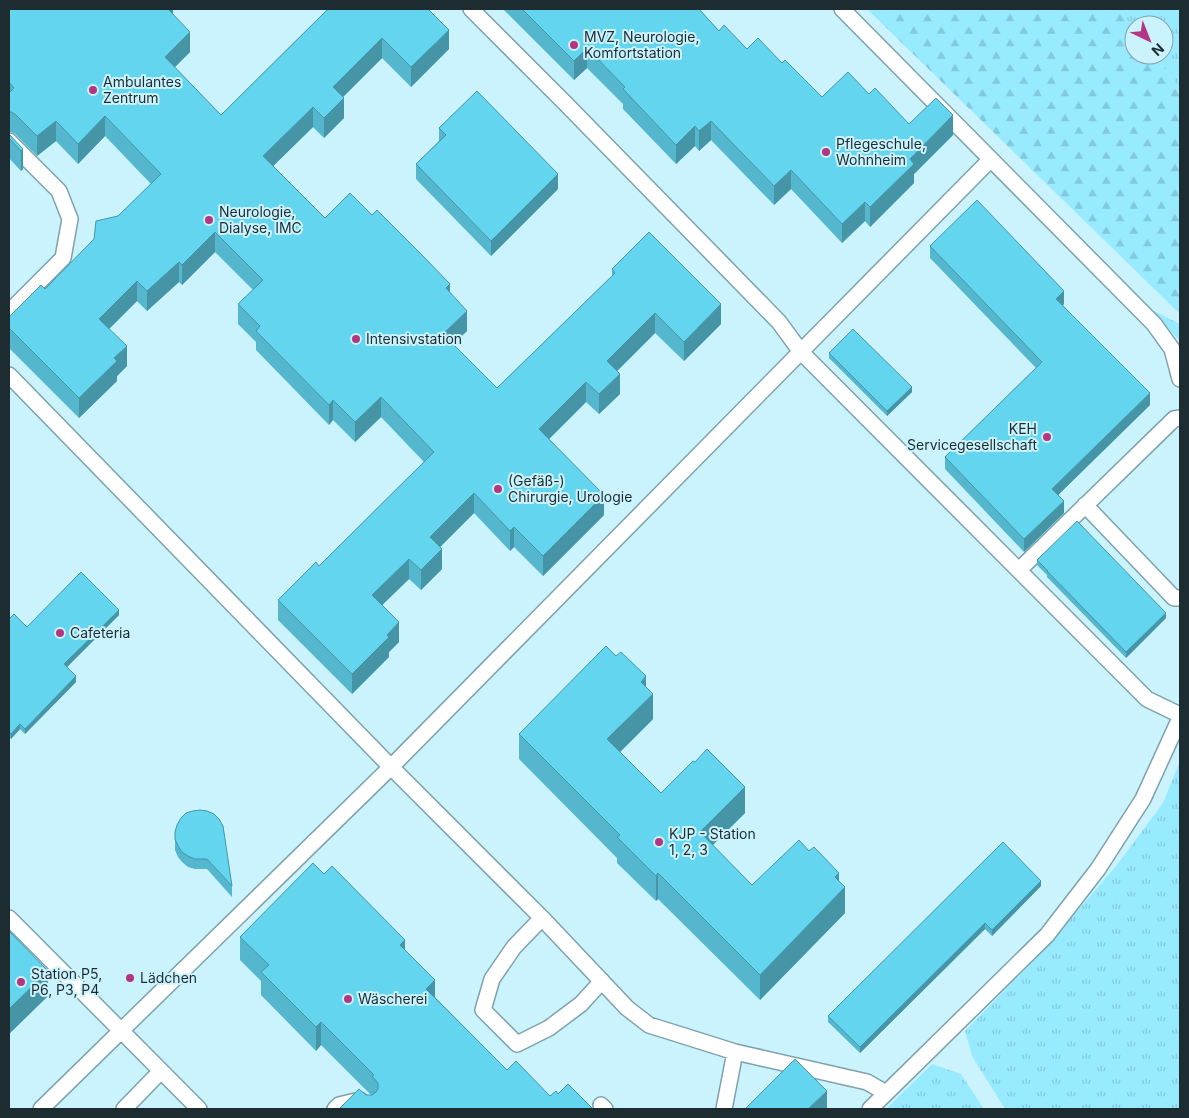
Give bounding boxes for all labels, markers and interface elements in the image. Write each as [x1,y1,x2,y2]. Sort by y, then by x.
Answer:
north arrow [1124,15,1174,65]
place label: MVZ, Neurologie, Komfortstation [584,28,699,61]
marker: MVZ, Neurologie, Komfortstation [568,39,580,51]
text: N [1149,40,1168,60]
place label: Ambulantes Zentrum [103,73,181,106]
marker: Ambulantes Zentrum [87,84,99,96]
place label: Pflegeschule, Wohnheim [836,135,926,168]
marker: Pflegeschule, Wohnheim [820,146,832,158]
place label: Neurologie, Dialyse, IMC [219,203,302,236]
marker: Neurologie, Dialyse, IMC [203,214,215,226]
place label: Intensivstation [366,330,462,347]
marker: Intensivstation [350,333,362,345]
place label: KEH Servicegesellschaft [907,420,1037,453]
marker: KEH Servicegesellschaft [1041,431,1053,443]
place label: (Gefäß-) Chirurgie, Urologie [508,472,632,505]
marker: (Gefäß-) Chirurgie, Urologie [492,483,504,495]
place label: Cafeteria [70,624,130,641]
marker: Cafeteria [54,627,66,639]
place label: KJP - Station 1, 2, 3 [669,825,756,858]
marker: KJP - Station 1, 2, 3 [653,836,665,848]
place label: Station P5, P6, P3, P4 [31,965,102,998]
place label: Lädchen [140,969,197,986]
marker: Lädchen [124,972,136,984]
marker: Station P5, P6, P3, P4 [15,976,27,988]
place label: Wäscherei [358,990,427,1007]
marker: Wäscherei [342,993,354,1005]

